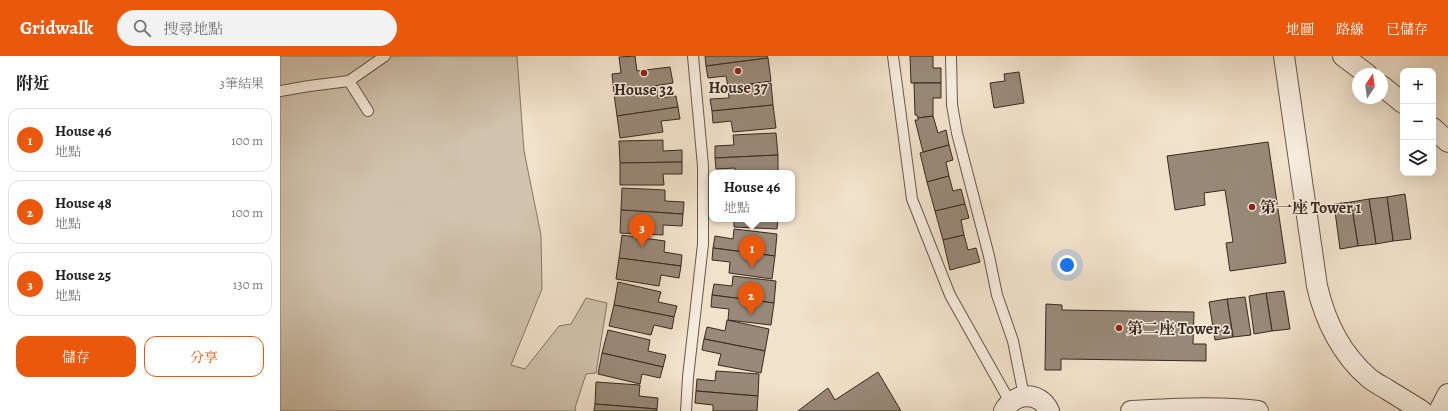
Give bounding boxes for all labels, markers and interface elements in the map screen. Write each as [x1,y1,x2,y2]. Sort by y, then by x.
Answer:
search box [117,10,397,46]
text: Gridwalk [20,15,93,41]
icon: search [131,17,153,39]
text: 搜尋地點 [163,19,223,39]
text: 地圖 [1286,20,1314,39]
text: 路線 [1336,20,1364,39]
text: 已儲存 [1386,20,1428,39]
marker: House 37 [733,66,743,76]
marker: House 32 [639,68,649,78]
north arrow [1352,68,1388,104]
map controls [1400,68,1436,176]
button: + [1400,68,1436,104]
text: 附近 [16,72,50,95]
text: 3筆結果 [220,75,264,92]
place label: House 37 [708,77,768,99]
place label: House 32 [614,79,674,101]
button: − [1400,104,1436,140]
text: House 46 [55,121,112,141]
text: 1 [28,132,32,149]
text: 100 m [231,132,263,149]
button: layers [1400,140,1436,176]
text: 地點 [55,143,81,160]
popup [709,170,795,222]
text: House 46 [724,177,780,197]
text: House 48 [55,193,112,213]
place label: 第一座 Tower 1 [1260,197,1361,219]
text: 地點 [724,199,750,216]
marker: 第一座 Tower 1 [1247,202,1257,212]
text: 2 [27,204,33,221]
text: 100 m [231,204,263,221]
pin: 3 [629,214,655,247]
text: 地點 [55,215,81,232]
pin: 1 [739,235,765,268]
your location [1057,255,1077,275]
text: House 25 [55,265,111,285]
text: 3 [27,276,33,293]
text: 130 m [233,276,263,293]
pin: 2 [738,282,764,315]
text: 地點 [55,287,81,304]
place label: 第二座 Tower 2 [1127,318,1230,340]
marker: 第二座 Tower 2 [1114,323,1124,333]
button: 儲存 [16,336,136,377]
button: 分享 [144,336,264,377]

